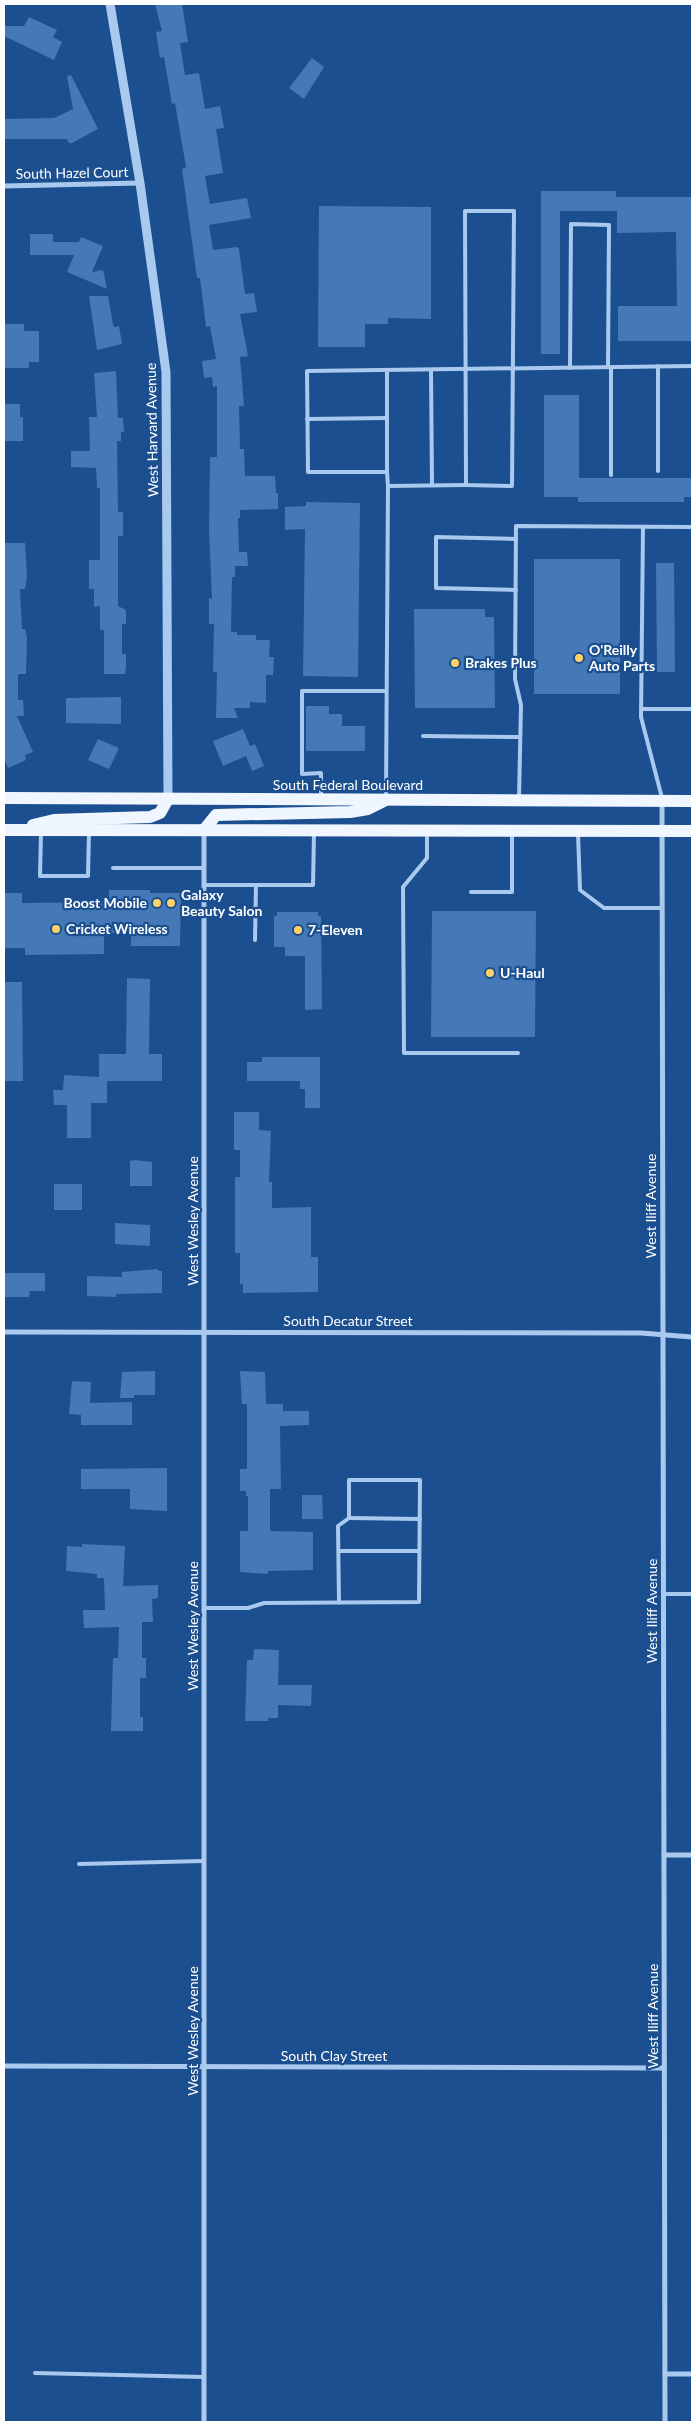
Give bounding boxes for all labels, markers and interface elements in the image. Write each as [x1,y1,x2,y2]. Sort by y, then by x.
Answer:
street label: South Hazel Court [15,163,128,182]
street label: West Harvard Avenue [142,363,161,497]
place label: O'Reilly Auto Parts [588,641,655,674]
marker: O'Reilly Auto Parts [573,652,585,664]
place label: Brakes Plus [465,654,537,671]
marker: Brakes Plus [449,657,461,669]
street label: South Federal Boulevard [273,776,423,793]
place label: Galaxy Beauty Salon [181,886,262,919]
place label: Boost Mobile [64,894,148,911]
marker: Boost Mobile [151,897,163,909]
marker: Galaxy Beauty Salon [165,897,177,909]
place label: Cricket Wireless [66,920,168,937]
place label: 7-Eleven [308,921,363,938]
marker: Cricket Wireless [50,923,62,935]
marker: 7-Eleven [292,924,304,936]
place label: U-Haul [500,964,545,981]
marker: U-Haul [484,967,496,979]
street label: West Iliff Avenue [642,1154,659,1258]
street label: West Wesley Avenue [184,1156,201,1286]
street label: South Decatur Street [283,1312,413,1329]
street label: West Iliff Avenue [643,1559,660,1663]
street label: West Wesley Avenue [184,1561,201,1691]
street label: West Iliff Avenue [644,1964,661,2068]
street label: West Wesley Avenue [184,1966,201,2096]
street label: South Clay Street [281,2047,387,2064]

